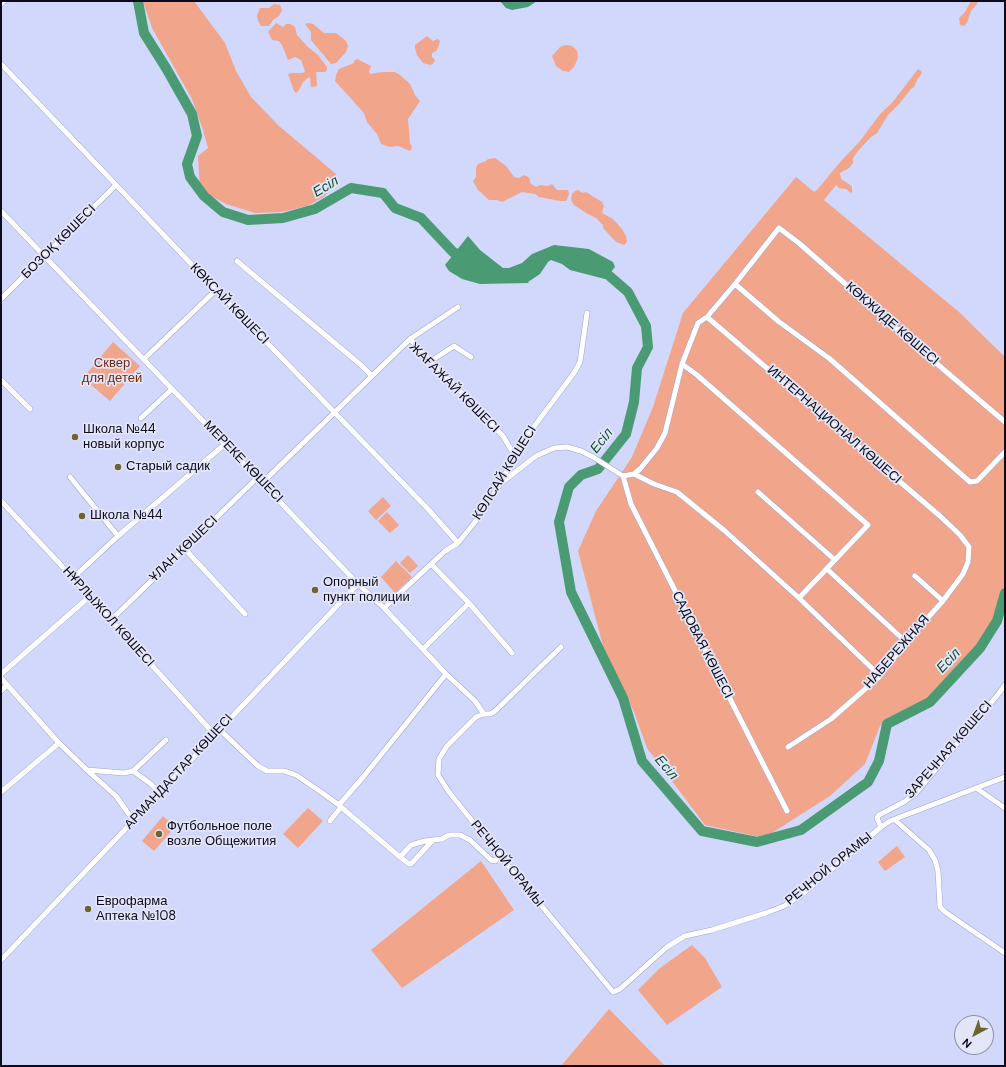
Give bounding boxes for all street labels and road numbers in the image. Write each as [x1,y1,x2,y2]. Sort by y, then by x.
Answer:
street label: БОЗОҚ КӨШЕСІ [19,202,99,282]
street label: КӨКСАЙ КӨШЕСІ [186,260,272,348]
street label: КӨКЖИДЕ КӨШЕСІ [842,279,942,369]
street label: ЖАҒАЖАЙ КӨШЕСІ [406,340,502,436]
street label: ИНТЕРНАЦИОНАЛ КӨШЕСІ [764,362,904,488]
street label: МЕРЕКЕ КӨШЕСІ [200,418,286,506]
street label: КӨЛСАЙ КӨШЕСІ [470,423,540,523]
street label: ҰЛАН КӨШЕСІ [147,513,221,585]
street label: НҰРЛЫЖОЛ КӨШЕСІ [59,564,157,670]
street label: САДОВАЯ КӨШЕСІ [668,589,736,701]
street label: НАБЕРЕЖНАЯ [861,612,933,692]
street label: ЗАРЕЧНАЯ КӨШЕСІ [902,698,996,802]
street label: АРМАНДАСТАР КӨШЕСІ [122,711,236,833]
street label: РЕЧНОЙ ОРАМЫ [467,817,547,911]
street label: РЕЧНОЙ ОРАМЫ [782,829,876,909]

